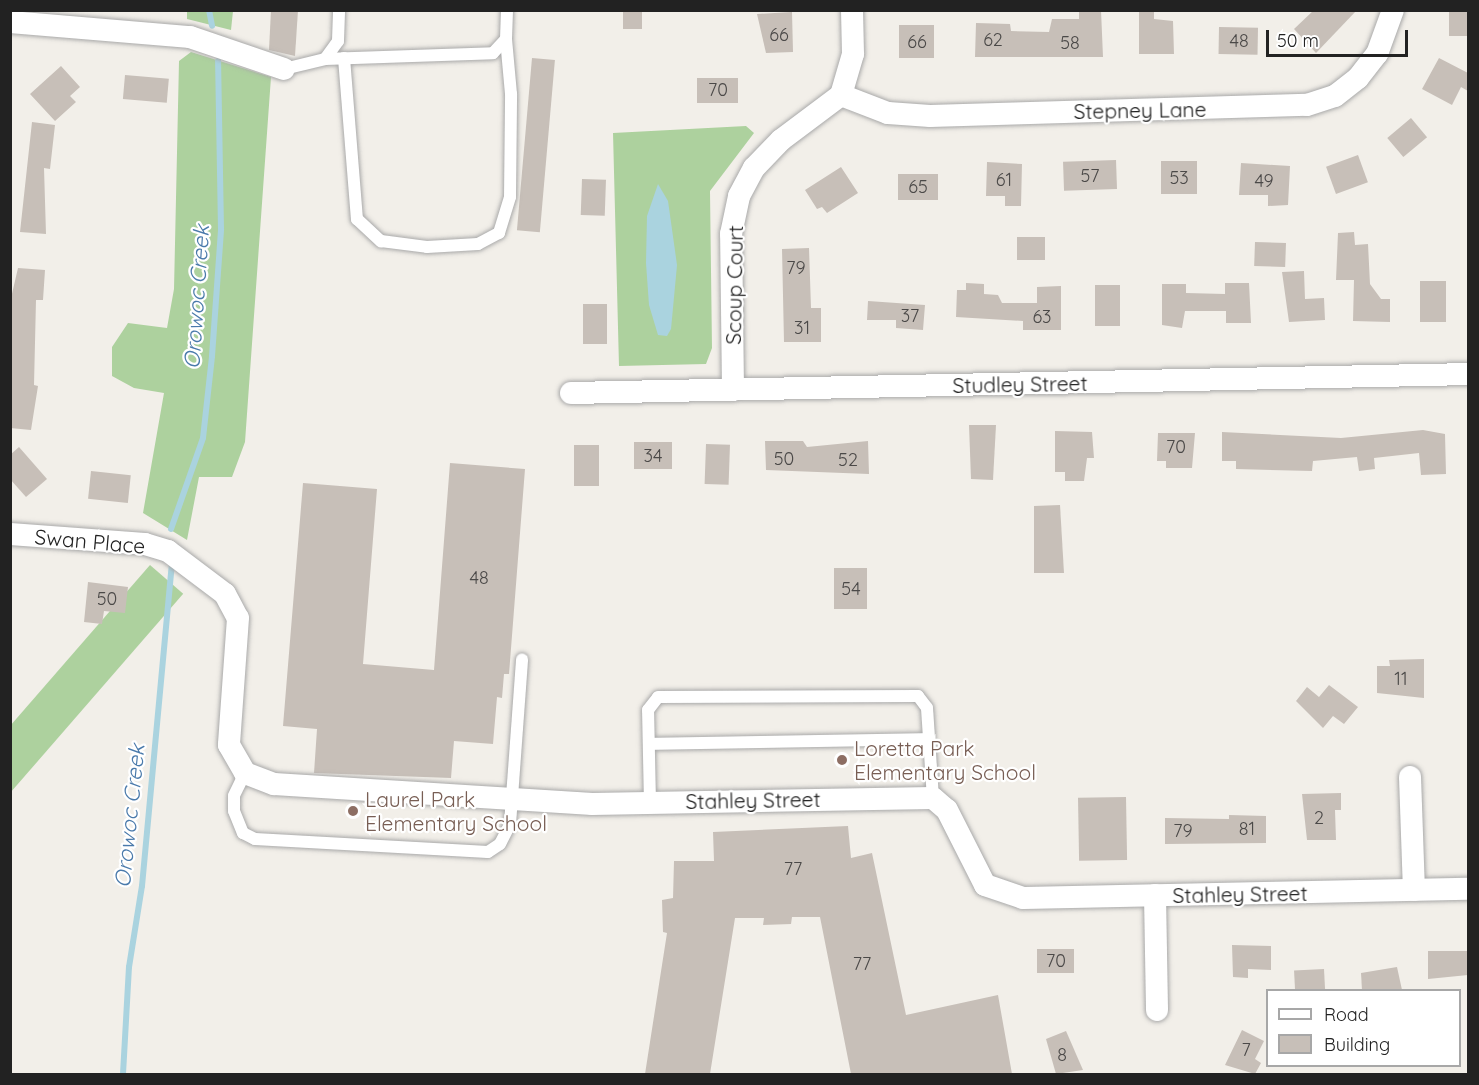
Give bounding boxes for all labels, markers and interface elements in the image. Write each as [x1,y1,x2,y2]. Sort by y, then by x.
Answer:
scale bar [1269,18,1412,56]
house number: 66 [769,24,789,46]
house number: 62 [983,29,1003,51]
text: 50 m [1277,29,1319,52]
house number: 48 [1229,30,1249,52]
house number: 66 [907,31,927,53]
house number: 58 [1060,32,1080,54]
house number: 70 [708,79,728,101]
street label: Stepney Lane [1073,96,1207,124]
house number: 57 [1080,165,1100,187]
house number: 53 [1169,167,1189,189]
house number: 61 [996,169,1012,191]
house number: 49 [1254,170,1274,192]
house number: 65 [908,176,928,198]
water label: Orowoc Creek [179,224,215,370]
street label: Scoup Court [720,225,748,345]
house number: 79 [786,257,806,279]
house number: 37 [901,305,919,327]
house number: 63 [1032,306,1052,328]
house number: 31 [794,317,810,339]
street label: Studley Street [952,370,1088,398]
house number: 70 [1166,436,1186,458]
house number: 34 [644,445,662,467]
house number: 50 [774,448,794,470]
house number: 52 [838,449,858,471]
street label: Swan Place [34,524,146,558]
house number: 48 [469,567,489,589]
house number: 54 [841,578,861,600]
house number: 50 [97,588,117,610]
house number: 11 [1394,668,1408,690]
place label: Loretta Park Elementary School [854,735,1036,785]
water label: Orowoc Creek [109,743,151,889]
marker: Loretta Park Elementary School [835,753,849,767]
place label: Laurel Park Elementary School [365,786,547,836]
street label: Stahley Street [685,786,821,814]
marker: Laurel Park Elementary School [346,804,360,818]
house number: 2 [1314,807,1324,829]
house number: 81 [1239,818,1255,840]
house number: 79 [1173,820,1193,842]
house number: 77 [784,858,802,880]
street label: Stahley Street [1172,880,1308,908]
house number: 70 [1046,950,1066,972]
house number: 77 [853,953,871,975]
legend [1266,989,1461,1067]
text: Road [1324,1003,1369,1026]
text: Building [1324,1033,1390,1056]
house number: 7 [1241,1039,1251,1061]
house number: 8 [1057,1044,1067,1066]

